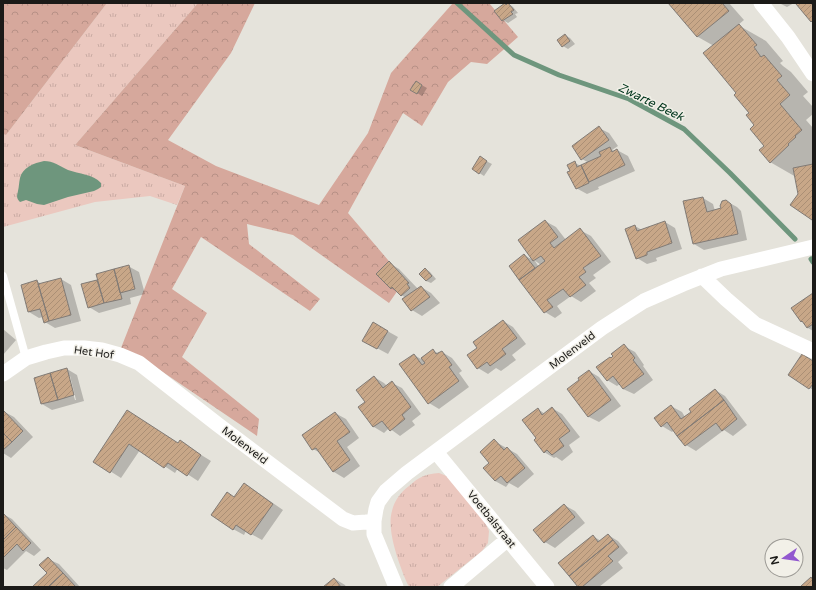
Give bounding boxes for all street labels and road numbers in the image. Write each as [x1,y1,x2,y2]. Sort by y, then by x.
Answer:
street label: Molenveld [547,329,598,372]
street label: Het Hof [73,343,116,362]
street label: Molenveld [219,424,270,467]
street label: Voetbalstraat [465,488,519,551]

